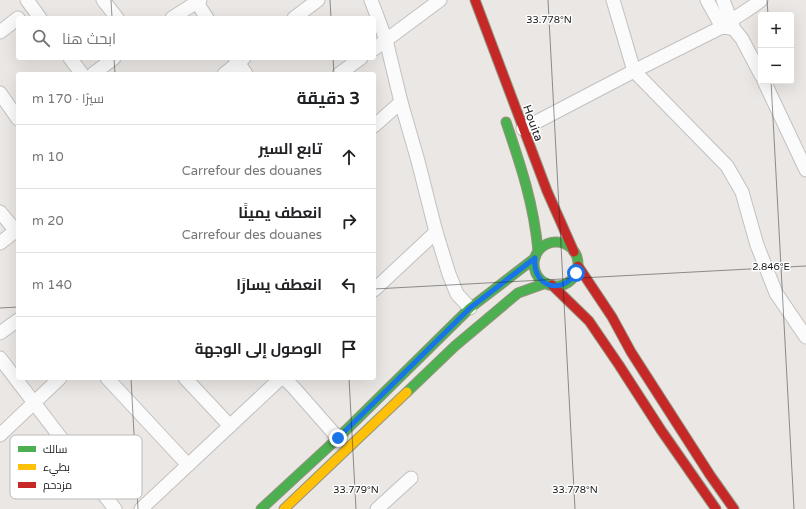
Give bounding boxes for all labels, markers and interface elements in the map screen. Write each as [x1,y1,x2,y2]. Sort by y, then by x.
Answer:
map controls [758,12,794,84]
button: + [758,12,794,48]
text: 33.778°N [526,14,572,26]
search box [16,16,376,60]
icon: search [30,27,52,49]
text: ابحث هنا [62,30,116,48]
button: − [758,48,794,84]
text: 3 دقيقة [297,88,360,109]
text: سيرًا · 170 m [32,91,104,107]
street label: Houita [520,103,546,143]
text: تابع السير [258,140,322,158]
icon: ahead [338,146,360,168]
text: 10 m [32,149,64,165]
text: Carrefour des douanes [182,163,322,179]
text: انعطف يمينًا [238,204,322,222]
icon: right [338,210,360,232]
text: 20 m [32,213,64,229]
text: Carrefour des douanes [182,227,322,243]
text: 2.846°E [752,261,790,273]
route start [567,264,585,282]
icon: left [338,274,360,296]
text: انعطف يسارًا [236,276,322,294]
text: 140 m [32,277,72,293]
icon: arrive [338,338,360,360]
text: الوصول إلى الوجهة [195,340,322,358]
route end [329,429,347,447]
legend [10,435,142,499]
text: سالك [43,443,67,456]
text: بطيء [43,461,70,476]
text: مزدحم [43,479,72,493]
text: 33.779°N [333,484,379,496]
text: 33.778°N [552,484,598,496]

